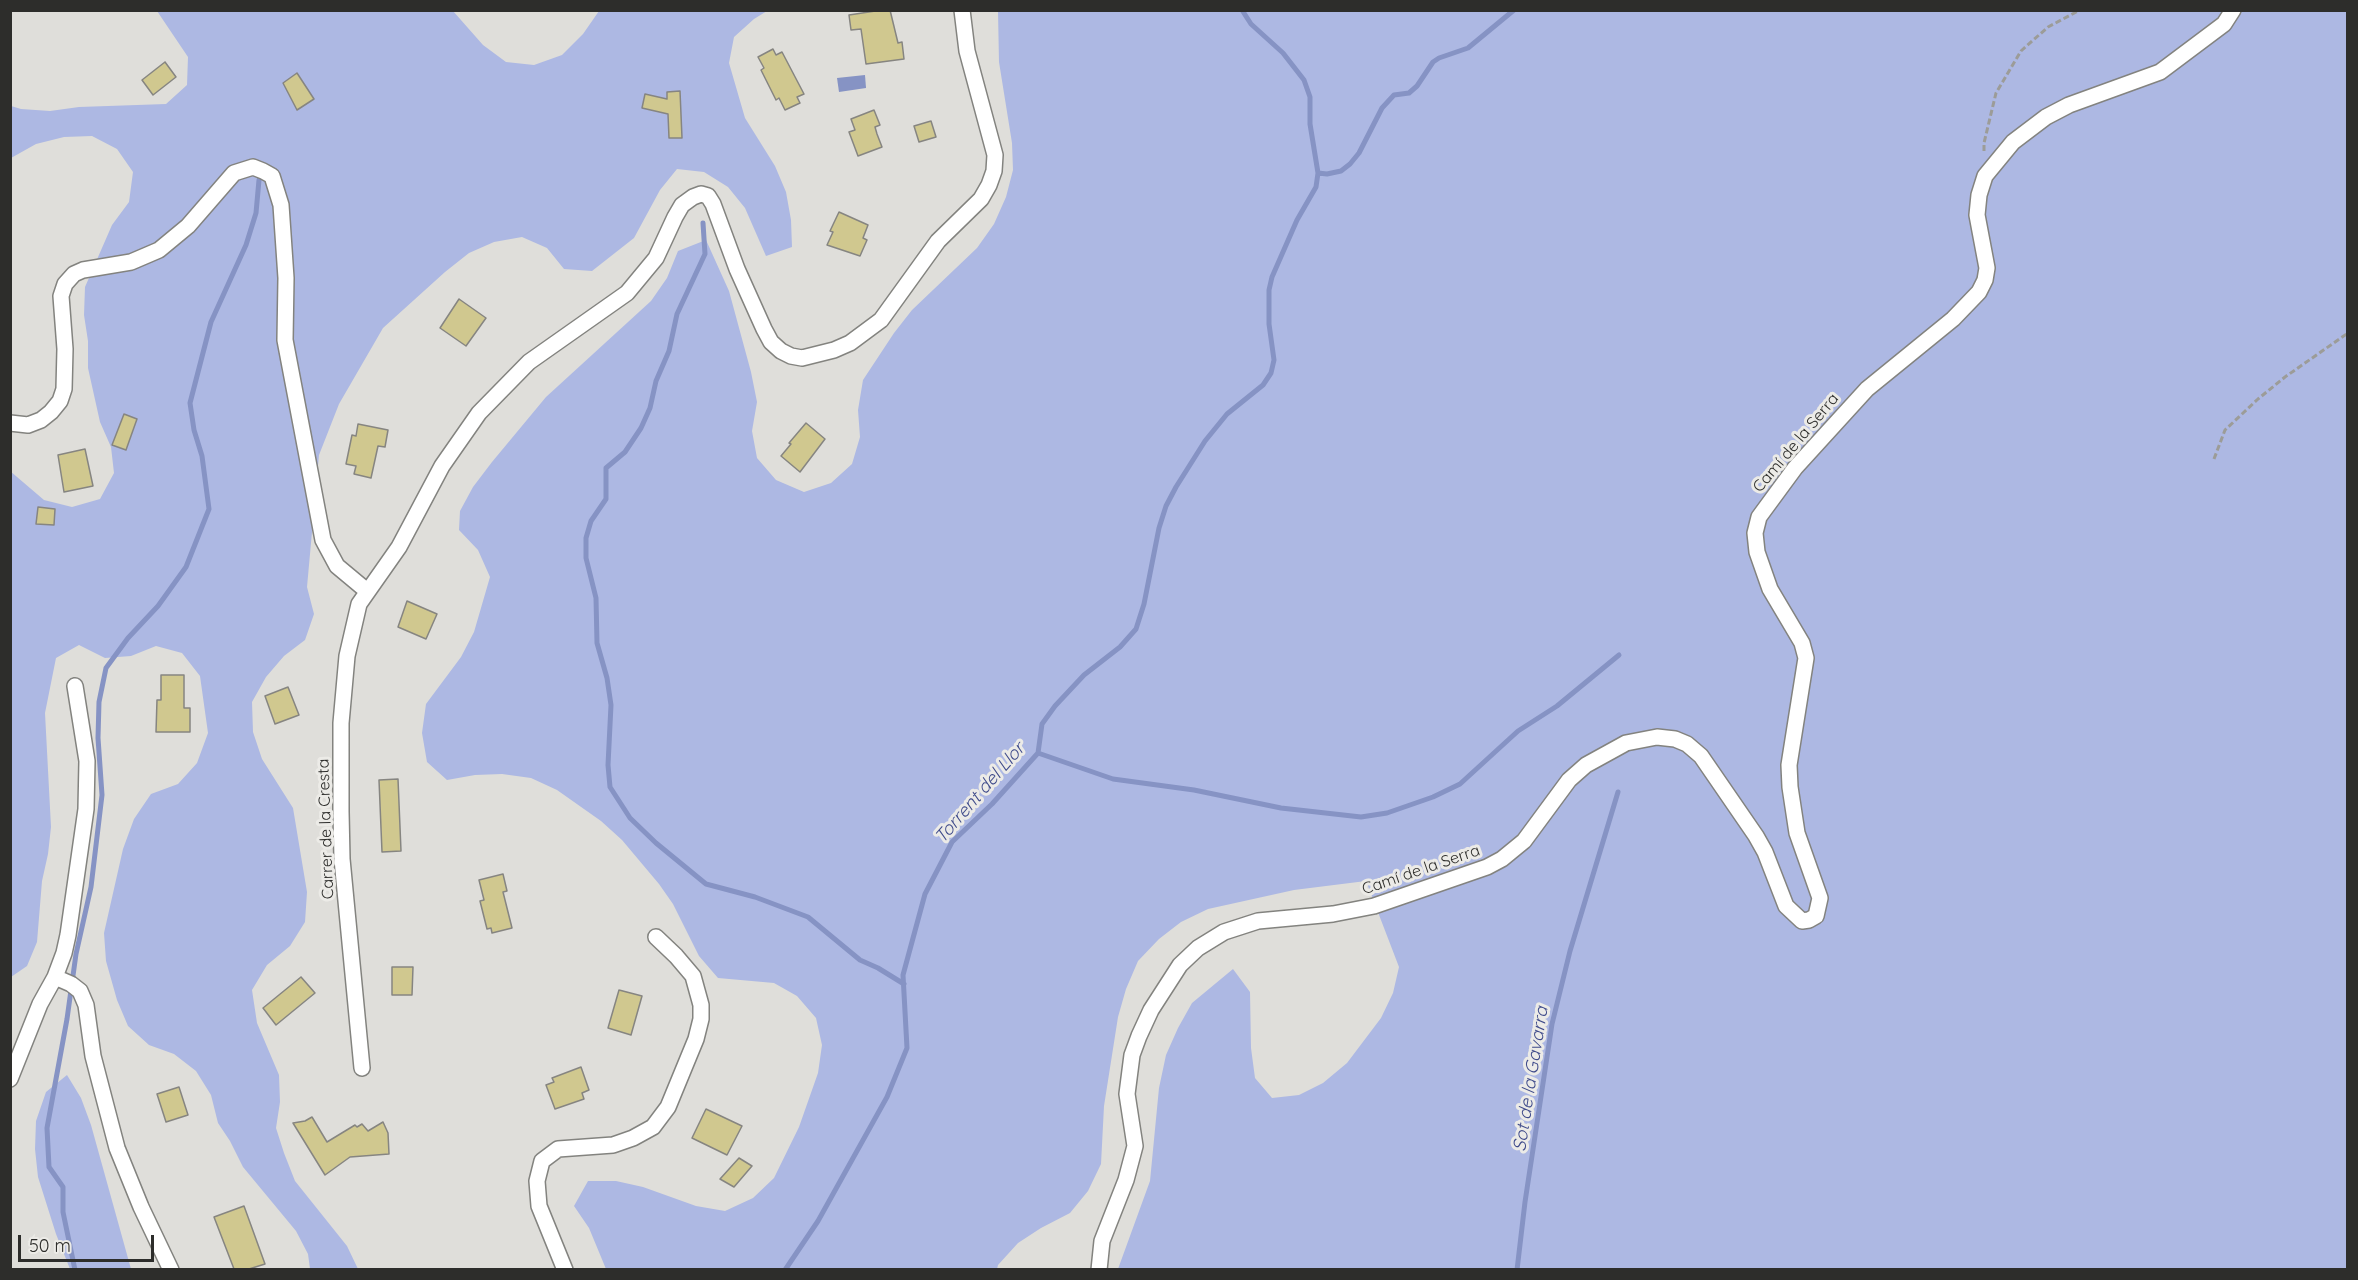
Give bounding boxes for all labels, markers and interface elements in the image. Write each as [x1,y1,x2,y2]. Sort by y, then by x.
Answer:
street label: Camí de la Serra [1749,390,1843,496]
water label: Torrent del Llor [930,738,1030,848]
street label: Carrer de la Cresta [314,758,338,900]
street label: Camí de la Serra [1360,841,1482,899]
water label: Sot de la Gavarra [1509,1005,1553,1153]
scale bar [21,1223,158,1261]
text: 50 m [29,1234,71,1257]

